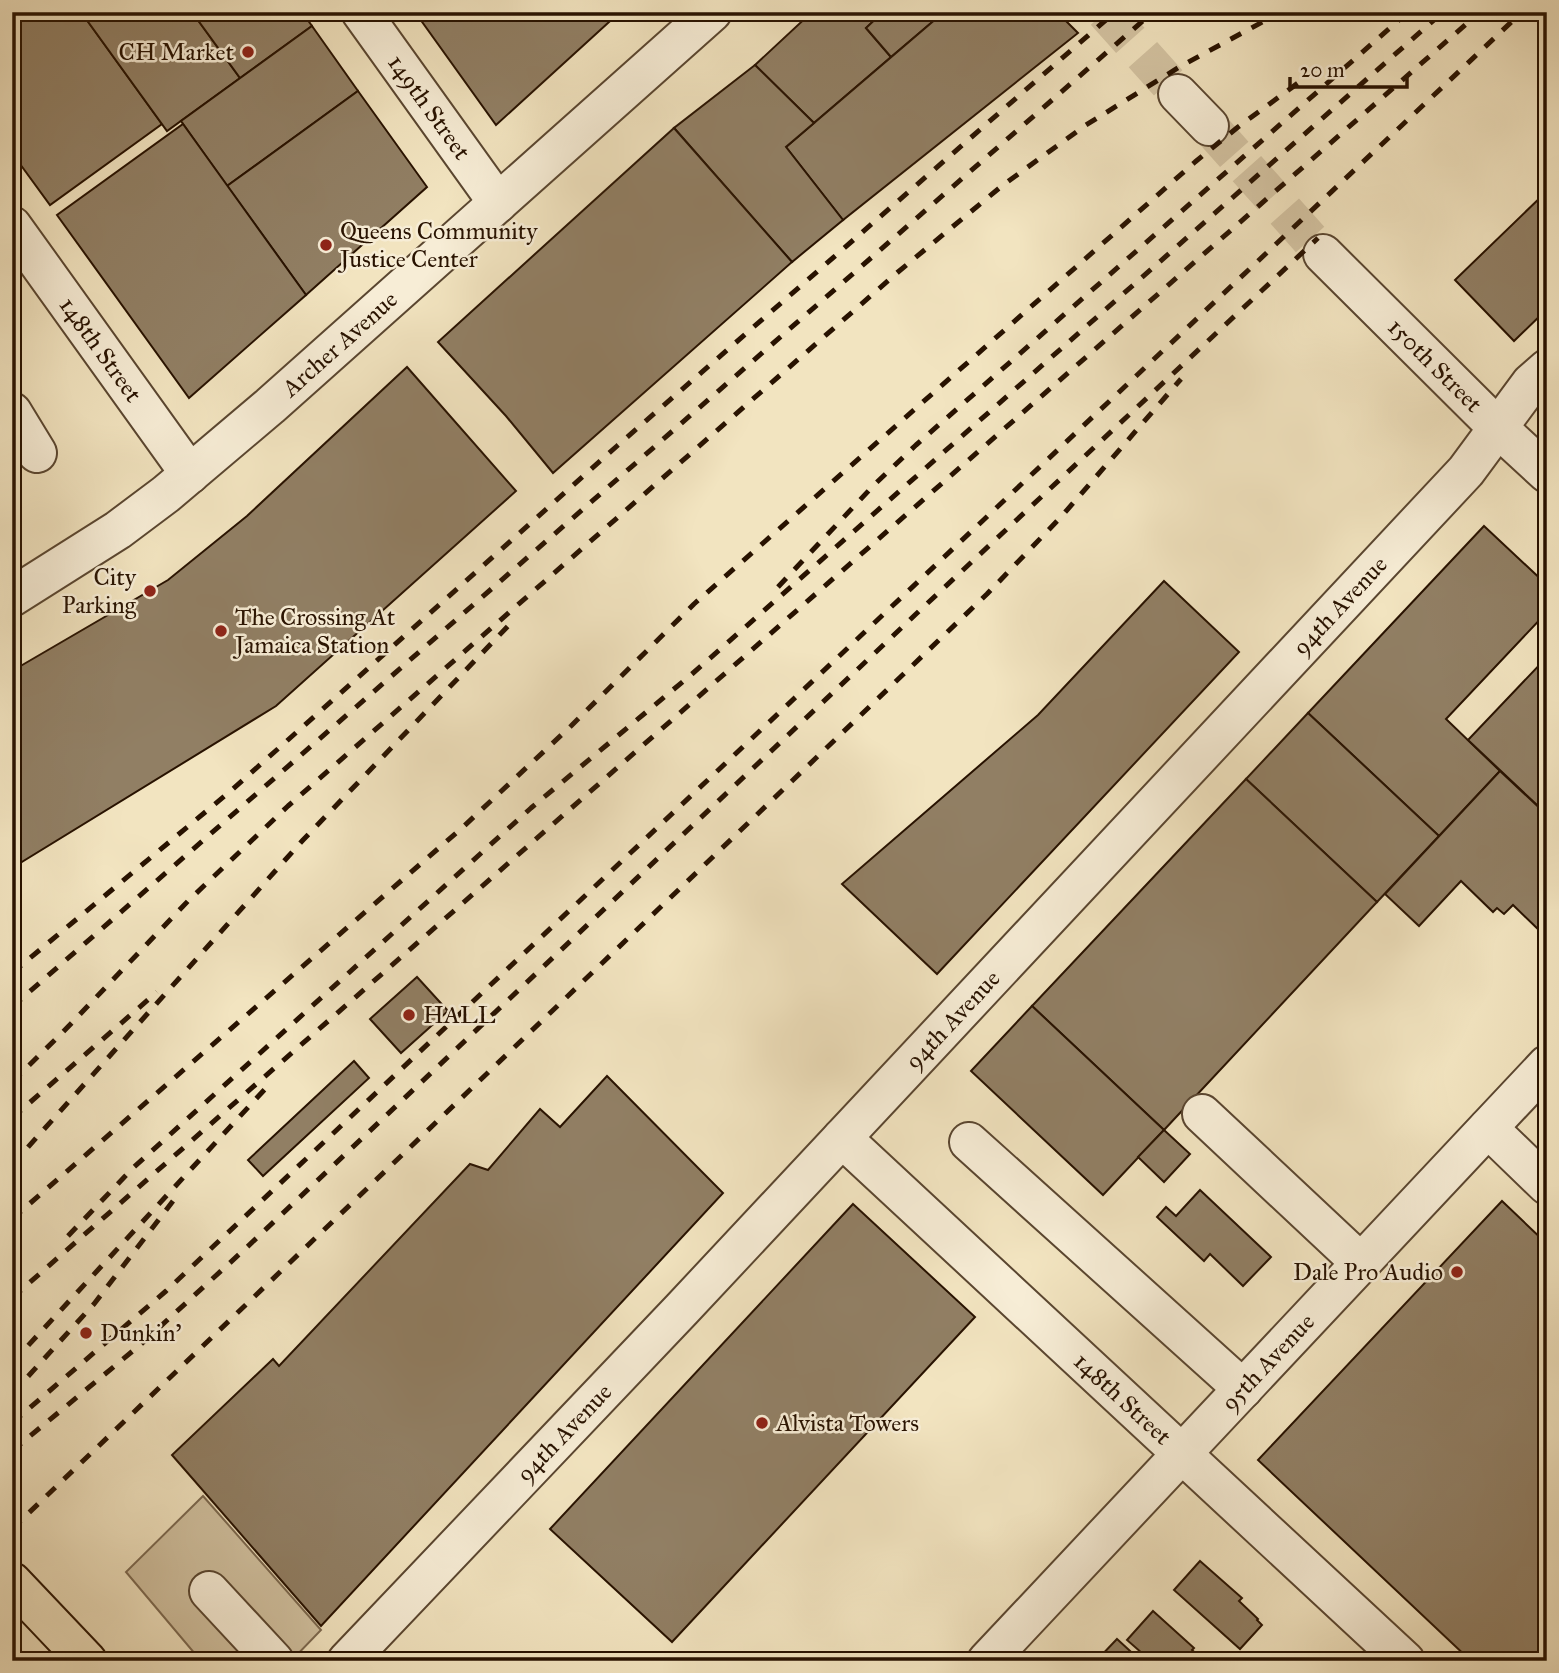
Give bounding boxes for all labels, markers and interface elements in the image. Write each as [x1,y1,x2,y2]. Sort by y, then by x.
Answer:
place label: CH Market [119,37,235,67]
marker: CH Market [240,44,256,60]
scale bar [1290,46,1407,90]
street label: 149th Street [381,49,477,166]
text: 20 m [1300,57,1345,83]
place label: Queens Community Justice Center [337,216,538,274]
marker: Queens Community Justice Center [318,237,334,253]
street label: Archer Avenue [275,285,404,404]
street label: 148th Street [53,291,149,408]
street label: 150th Street [1382,312,1489,419]
street label: 94th Avenue [1286,550,1394,662]
place label: City Parking [62,562,137,620]
marker: City Parking [142,583,158,599]
place label: The Crossing At Jamaica Station [232,602,396,660]
marker: The Crossing At Jamaica Station [213,623,229,639]
street label: 94th Avenue [899,964,1006,1076]
place label: HALL [423,1000,496,1030]
marker: HALL [401,1007,417,1023]
place label: Dale Pro Audio [1293,1257,1443,1287]
marker: Dale Pro Audio [1449,1264,1465,1280]
street label: 95th Avenue [1215,1307,1321,1417]
place label: Dunkin' [100,1318,181,1348]
marker: Dunkin' [78,1325,94,1341]
street label: 148th Street [1068,1346,1178,1452]
street label: 94th Avenue [510,1377,618,1489]
place label: Alvista Towers [775,1408,919,1438]
marker: Alvista Towers [754,1415,770,1431]

